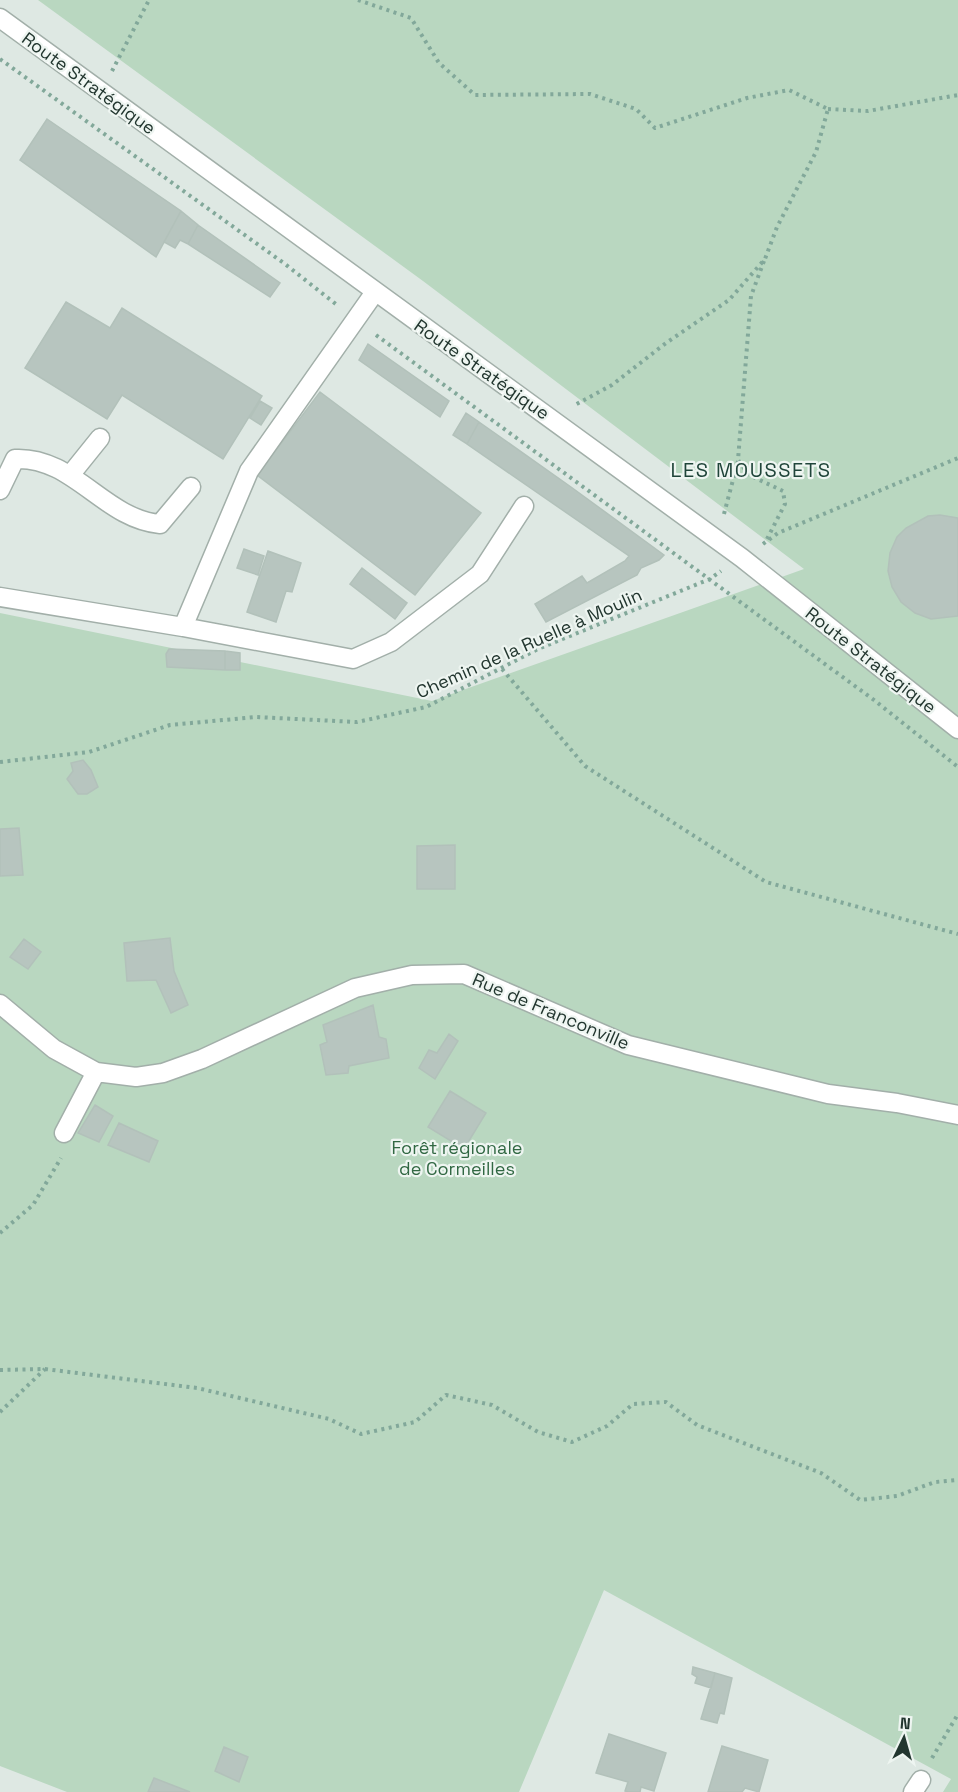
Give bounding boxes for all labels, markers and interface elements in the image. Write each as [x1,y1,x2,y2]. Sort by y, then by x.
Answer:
street label: Route Stratégique [17,27,161,139]
street label: Route Stratégique [410,314,554,424]
district label: LES MOUSSETS [670,457,832,483]
street label: Chemin de la Ruelle à Moulin [413,583,645,703]
street label: Route Stratégique [801,602,941,718]
street label: Rue de Franconville [469,968,633,1054]
park label: Forêt régionale de Cormeilles [391,1136,523,1180]
north arrow [874,1708,934,1768]
text: N [899,1713,912,1734]

